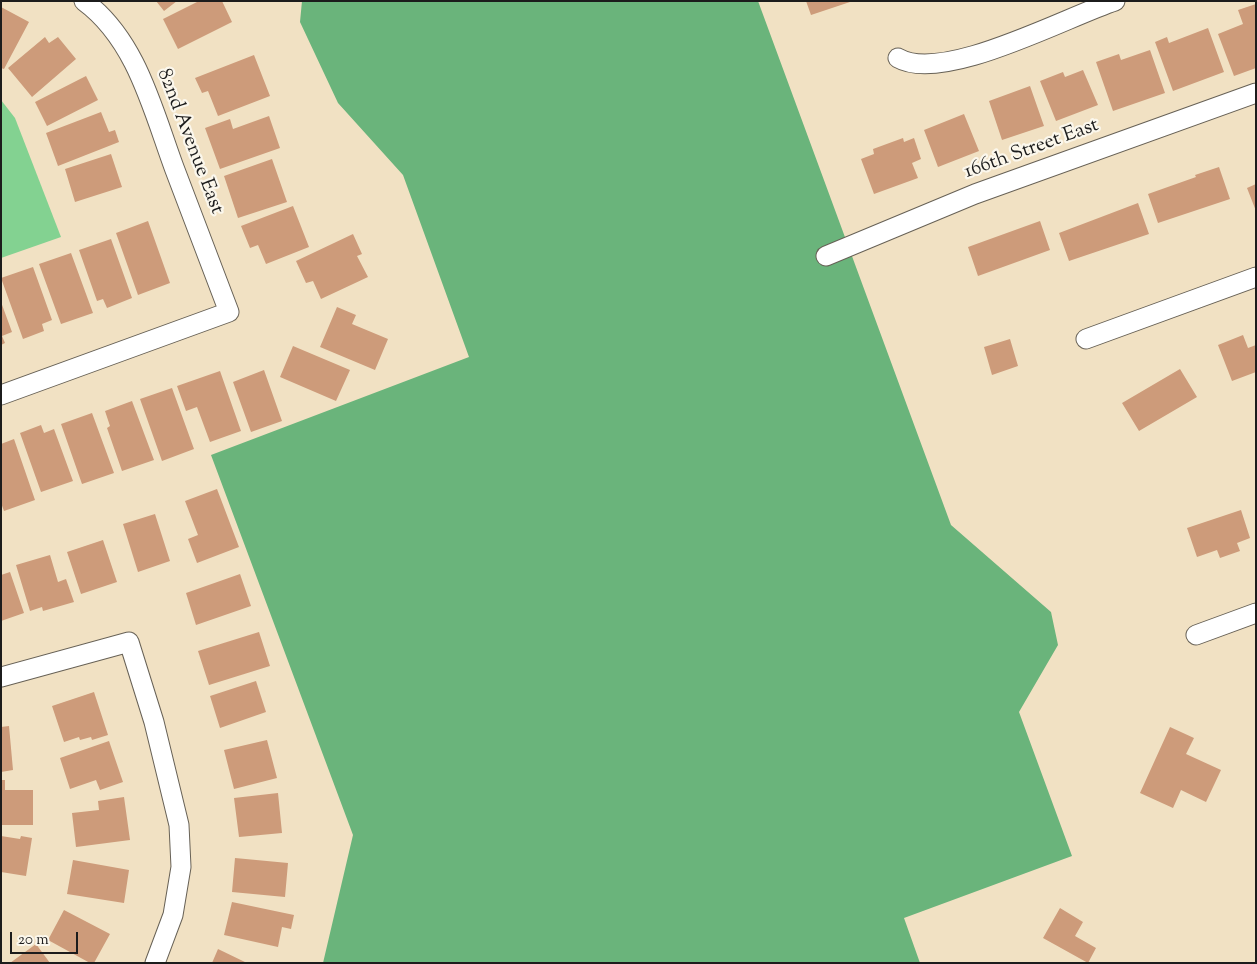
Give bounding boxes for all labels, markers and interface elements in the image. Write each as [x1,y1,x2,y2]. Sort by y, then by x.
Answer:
street label: 82nd Avenue East [150,66,228,218]
street label: 166th Street East [961,115,1103,185]
scale bar [12,922,80,954]
text: 20 m [18,930,49,951]

